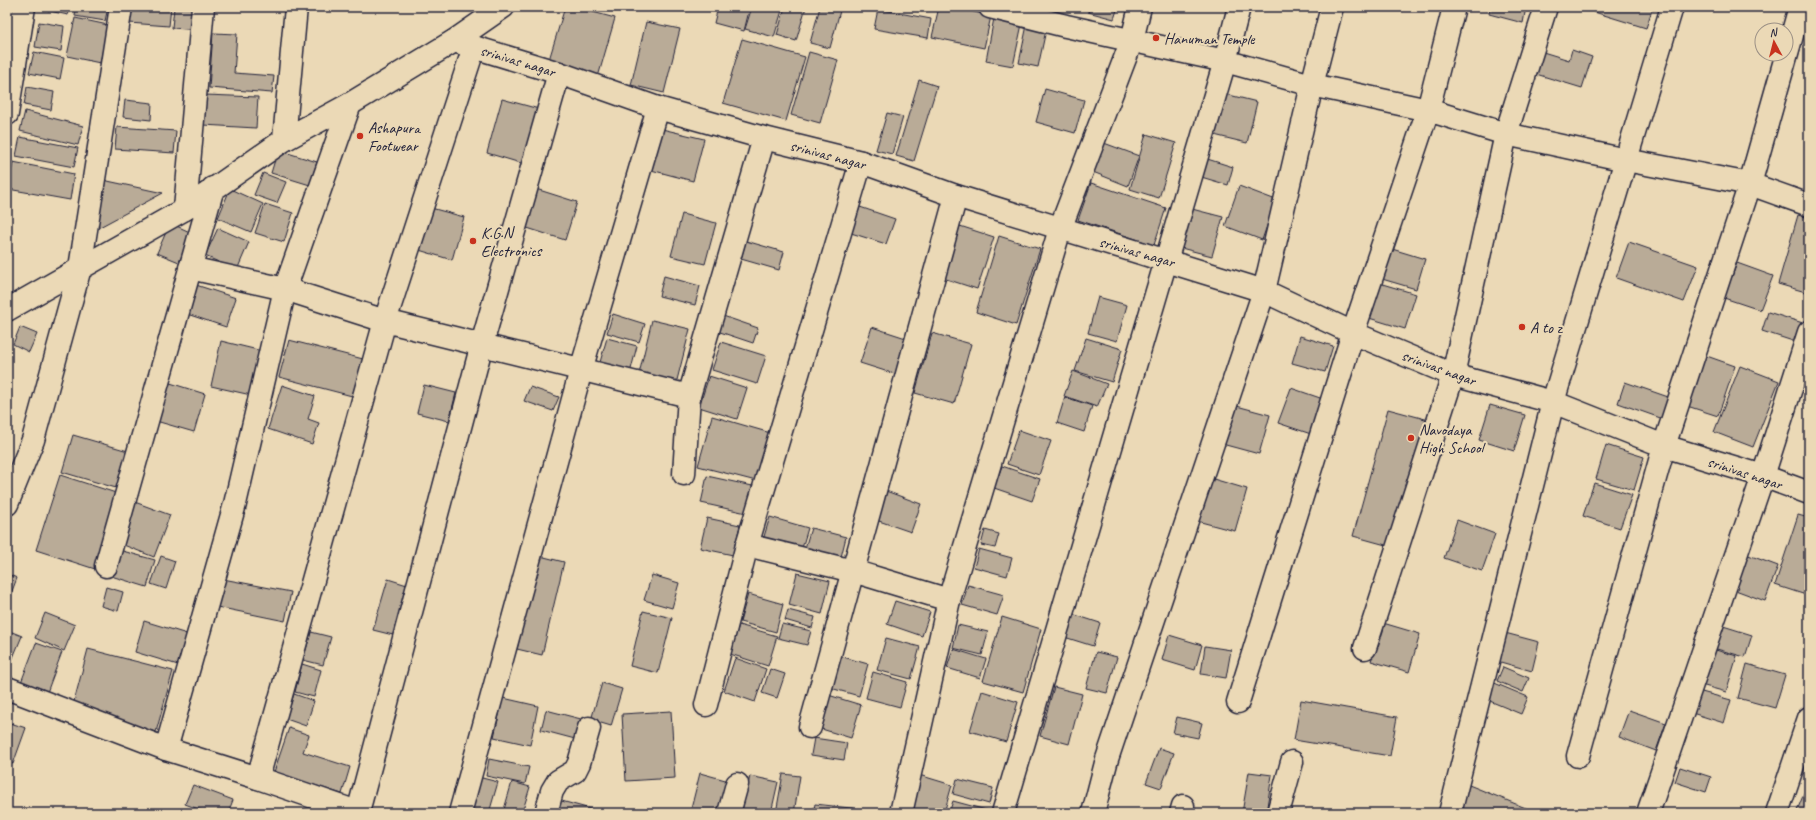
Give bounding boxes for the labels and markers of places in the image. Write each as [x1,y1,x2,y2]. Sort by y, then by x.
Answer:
place label: Hanuman Temple [1164,29,1256,49]
marker: Hanuman Temple [1151,33,1161,43]
place label: Ashapura Footwear [368,118,421,156]
marker: Ashapura Footwear [355,131,365,141]
place label: K.G.N Electronics [481,223,543,261]
marker: K.G.N Electronics [468,236,478,246]
place label: A to z [1530,318,1564,338]
marker: A to z [1517,322,1527,332]
place label: Navodaya High School [1419,420,1486,458]
marker: Navodaya High School [1406,433,1416,443]

